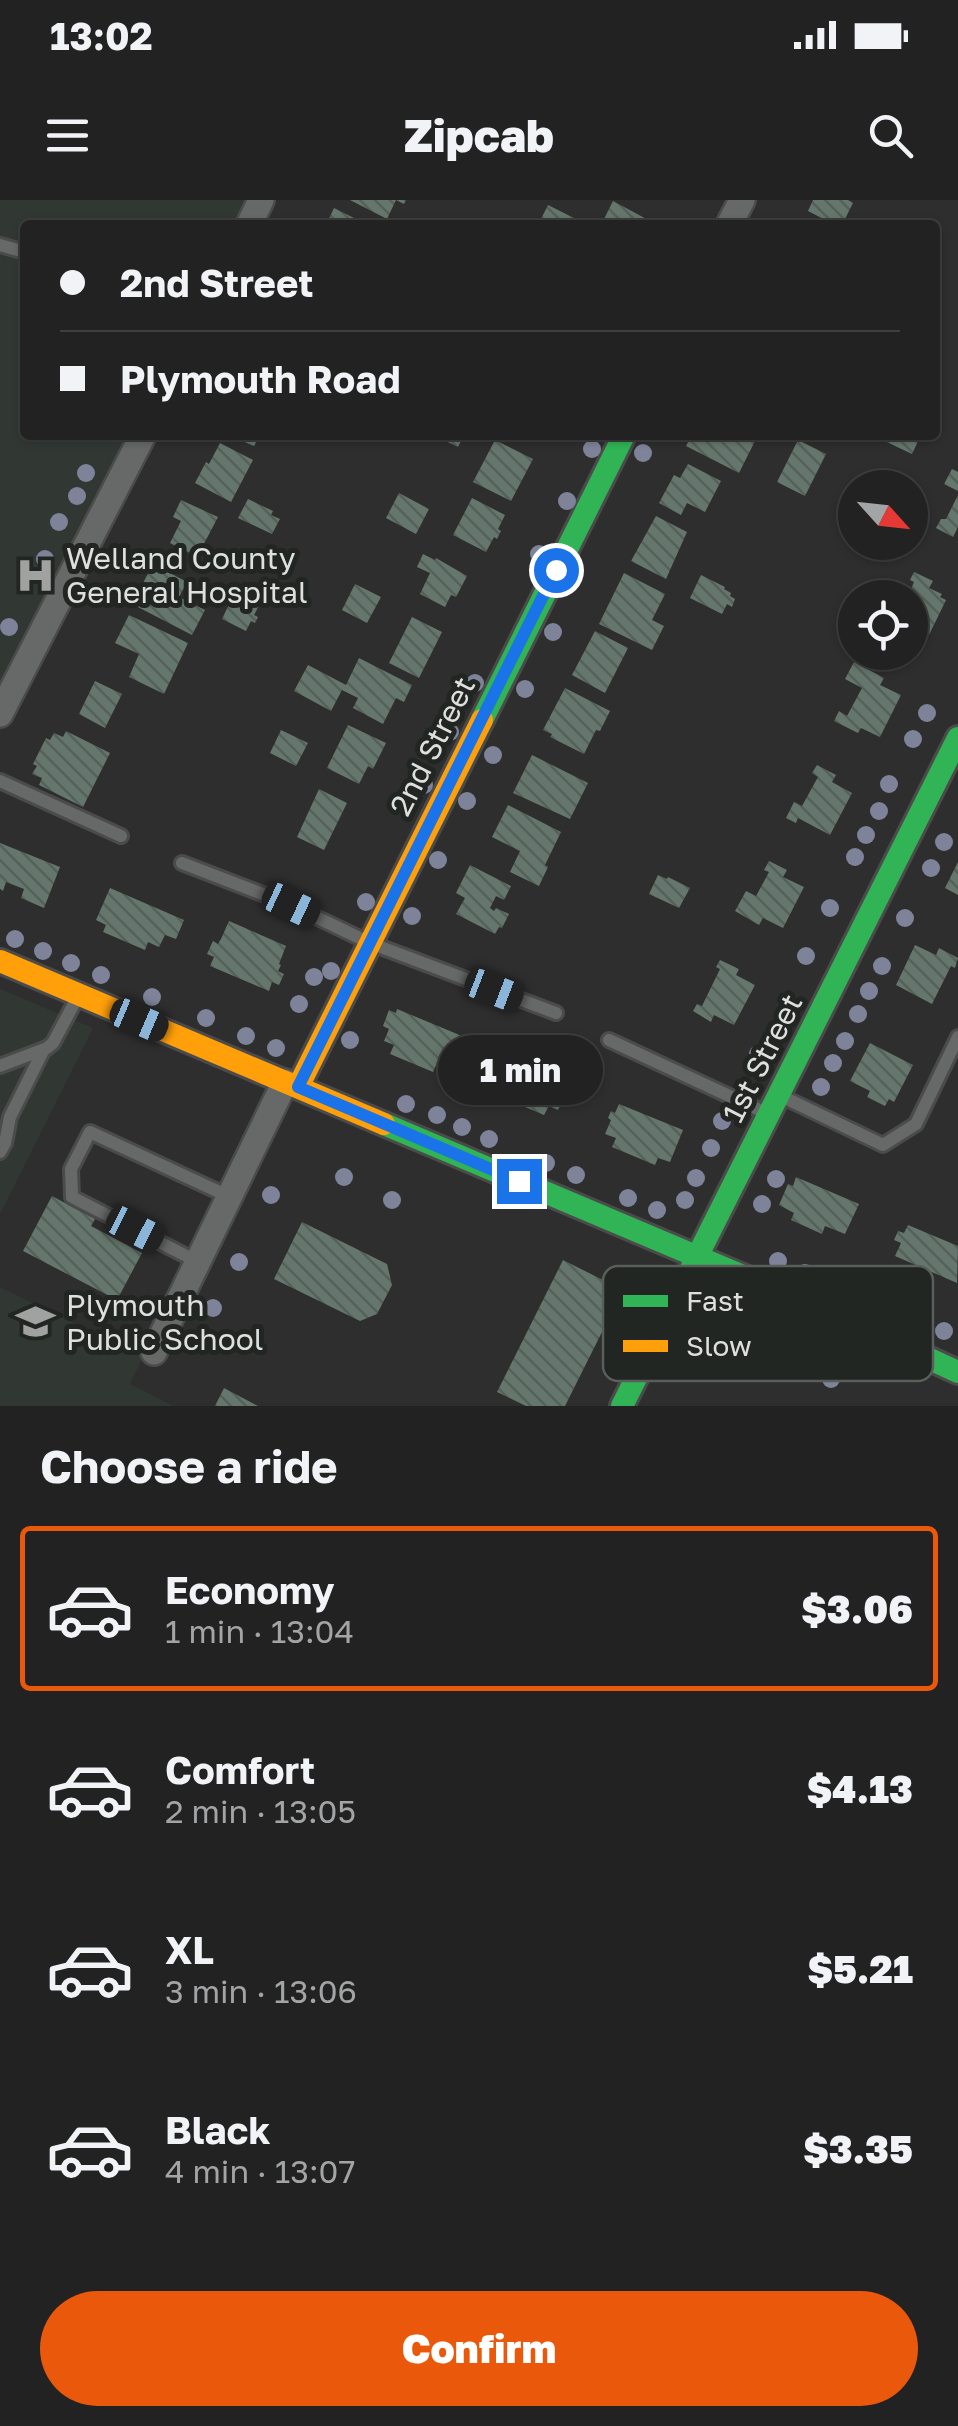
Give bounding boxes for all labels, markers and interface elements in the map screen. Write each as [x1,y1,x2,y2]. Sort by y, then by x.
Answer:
text: 13:02 [50,13,153,58]
icon: menu [40,108,95,163]
text: Zipcab [404,108,554,162]
icon: search [863,108,918,163]
text: 2nd Street [120,260,313,305]
text: Plymouth Road [120,356,401,401]
north arrow [838,470,928,560]
map controls [838,470,928,670]
place label: Welland County General Hospital [66,540,308,610]
route start [534,548,579,593]
hospital icon: Welland County General Hospital [15,554,57,596]
button: locate [838,580,928,670]
street label: 2nd Street [382,671,482,821]
car [257,879,325,931]
car [461,965,527,1015]
street label: 1st Street [714,988,810,1128]
car [106,994,172,1046]
callout: 1 min [436,1036,602,1106]
text: 1 min [480,1051,561,1089]
route end [497,1159,542,1204]
car [101,1202,169,1256]
legend [603,1266,933,1381]
text: Fast [686,1284,744,1317]
place label: Plymouth Public School [66,1287,263,1357]
school or university icon: Plymouth Public School [15,1301,57,1343]
text: Slow [686,1329,752,1362]
text: Choose a ride [40,1439,338,1493]
icon: car [45,1564,135,1654]
text: Economy [165,1567,334,1612]
text: $3.06 [801,1586,913,1631]
text: 1 min · 13:04 [165,1612,354,1650]
icon: car [45,1744,135,1834]
text: Comfort [165,1747,315,1792]
text: $4.13 [807,1766,913,1811]
text: 2 min · 13:05 [165,1792,356,1830]
icon: car [45,1924,135,2014]
text: XL [165,1927,214,1972]
text: $5.21 [807,1946,913,1991]
text: 3 min · 13:06 [165,1972,357,2010]
icon: car [45,2104,135,2194]
text: Black [165,2107,270,2152]
text: $3.35 [803,2126,913,2171]
text: 4 min · 13:07 [165,2152,355,2190]
button: Confirm [40,2291,918,2406]

